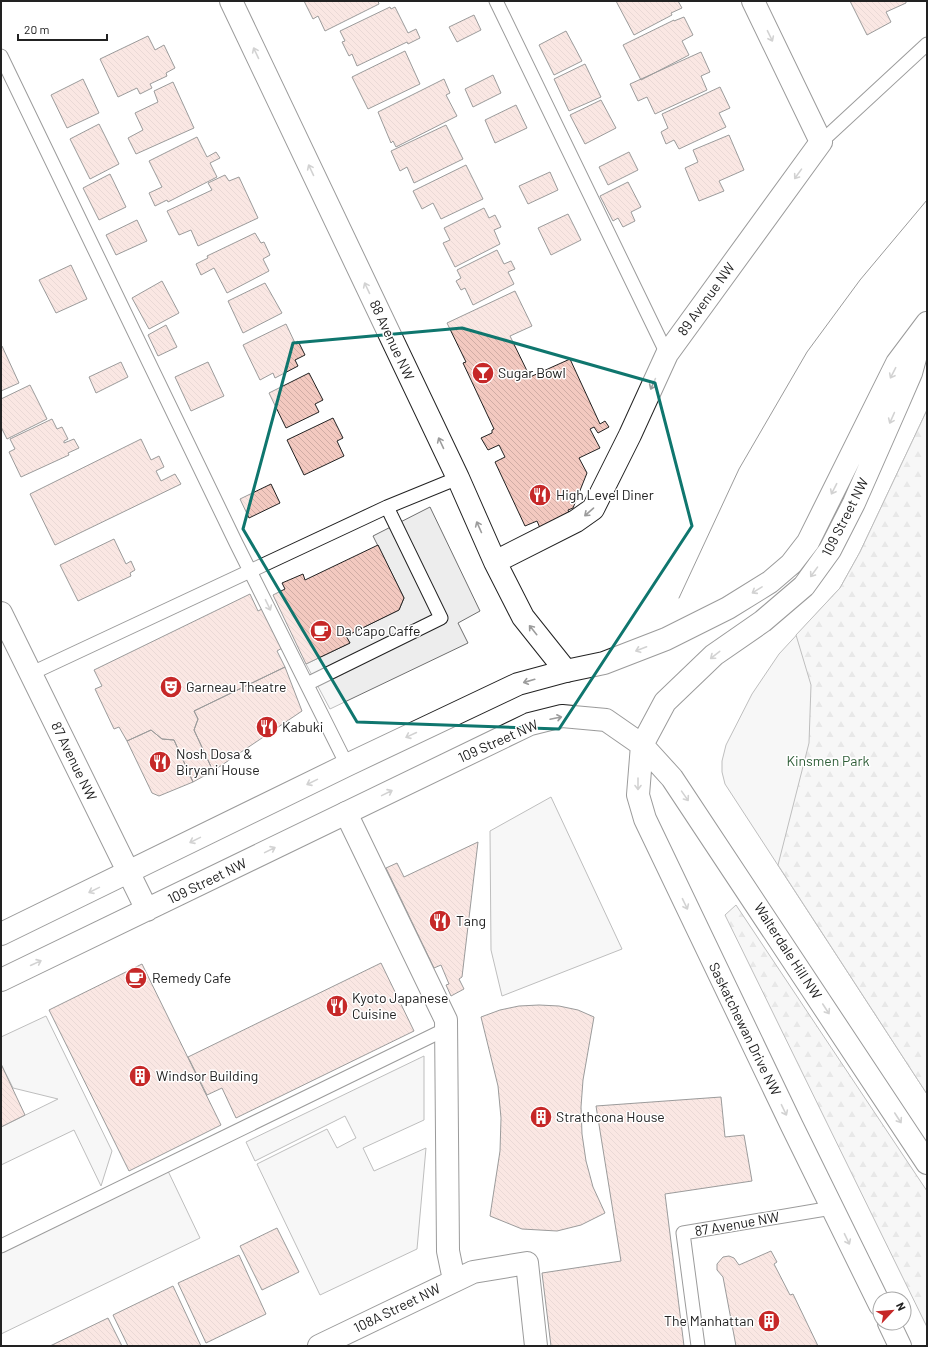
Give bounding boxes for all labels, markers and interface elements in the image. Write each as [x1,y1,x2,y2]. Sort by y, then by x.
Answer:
scale bar [18,16,107,42]
text: 20 m [24,22,50,36]
one-way arrow [767,30,774,42]
one-way arrow [252,47,259,59]
one-way arrow [307,165,314,177]
one-way arrow [794,168,803,179]
street label: 89 Avenue NW [673,259,738,339]
one-way arrow [363,282,370,294]
street label: 88 Avenue NW [366,297,418,383]
bar icon: Sugar Bowl [470,360,496,386]
place label: Sugar Bowl [498,364,566,381]
one-way arrow [888,366,896,378]
one-way arrow [649,377,656,389]
one-way arrow [887,412,895,424]
one-way arrow [437,438,444,450]
street label: 109 Street NW [818,475,872,559]
restaurant icon: High Level Diner [527,482,553,508]
one-way arrow [830,482,837,494]
place label: High Level Diner [556,486,654,503]
one-way arrow [584,507,594,516]
one-way arrow [475,521,482,533]
one-way arrow [810,566,819,577]
one-way arrow [752,586,763,594]
one-way arrow [265,599,272,611]
cafe icon: Da Capo Caffe [308,618,334,644]
place label: Da Capo Caffe [336,622,420,639]
one-way arrow [528,624,537,635]
one-way arrow [636,645,648,653]
one-way arrow [710,650,721,659]
theatre icon: Garneau Theatre [158,674,184,700]
place label: Garneau Theatre [186,678,287,695]
one-way arrow [523,678,536,685]
one-way arrow [550,713,563,721]
restaurant icon: Kabuki [254,714,280,740]
street label: 109 Street NW [455,715,540,766]
place label: Kabuki [282,718,323,735]
street label: 87 Avenue NW [48,719,101,803]
one-way arrow [405,732,417,739]
place label: Nosh Dosa & Biryani House [176,745,260,778]
restaurant icon: Nosh Dosa & Biryani House [147,749,173,775]
park label: Kinsmen Park [786,752,870,769]
one-way arrow [634,777,642,790]
one-way arrow [306,779,318,787]
one-way arrow [381,789,393,796]
one-way arrow [681,790,689,801]
one-way arrow [189,837,201,844]
one-way arrow [264,846,276,853]
street label: 109 Street NW [165,854,249,907]
one-way arrow [88,887,100,894]
one-way arrow [682,898,689,910]
street label: Walterdale Hill NW [751,899,826,1002]
restaurant icon: Tang [427,908,453,934]
place label: Tang [456,912,486,929]
one-way arrow [30,959,42,966]
street label: Saskatchewan Drive NW [706,959,785,1098]
cafe icon: Remedy Cafe [123,965,149,991]
place label: Remedy Cafe [152,969,231,986]
place label: Kyoto Japanese Cuisine [352,989,448,1022]
restaurant icon: Kyoto Japanese Cuisine [324,993,350,1019]
one-way arrow [823,1003,831,1015]
building icon: Windsor Building [127,1063,153,1089]
place label: Windsor Building [156,1067,258,1084]
one-way arrow [781,1103,788,1115]
building icon: Strathcona House [528,1104,554,1130]
place label: Strathcona House [556,1108,665,1125]
one-way arrow [894,1112,902,1123]
street label: 87 Avenue NW [693,1208,781,1239]
one-way arrow [844,1232,852,1244]
street label: 108A Street NW [351,1279,443,1336]
north arrow [872,1291,912,1331]
text: N [894,1300,909,1313]
building icon: The Manhattan [756,1308,782,1334]
place label: The Manhattan [664,1312,754,1329]

